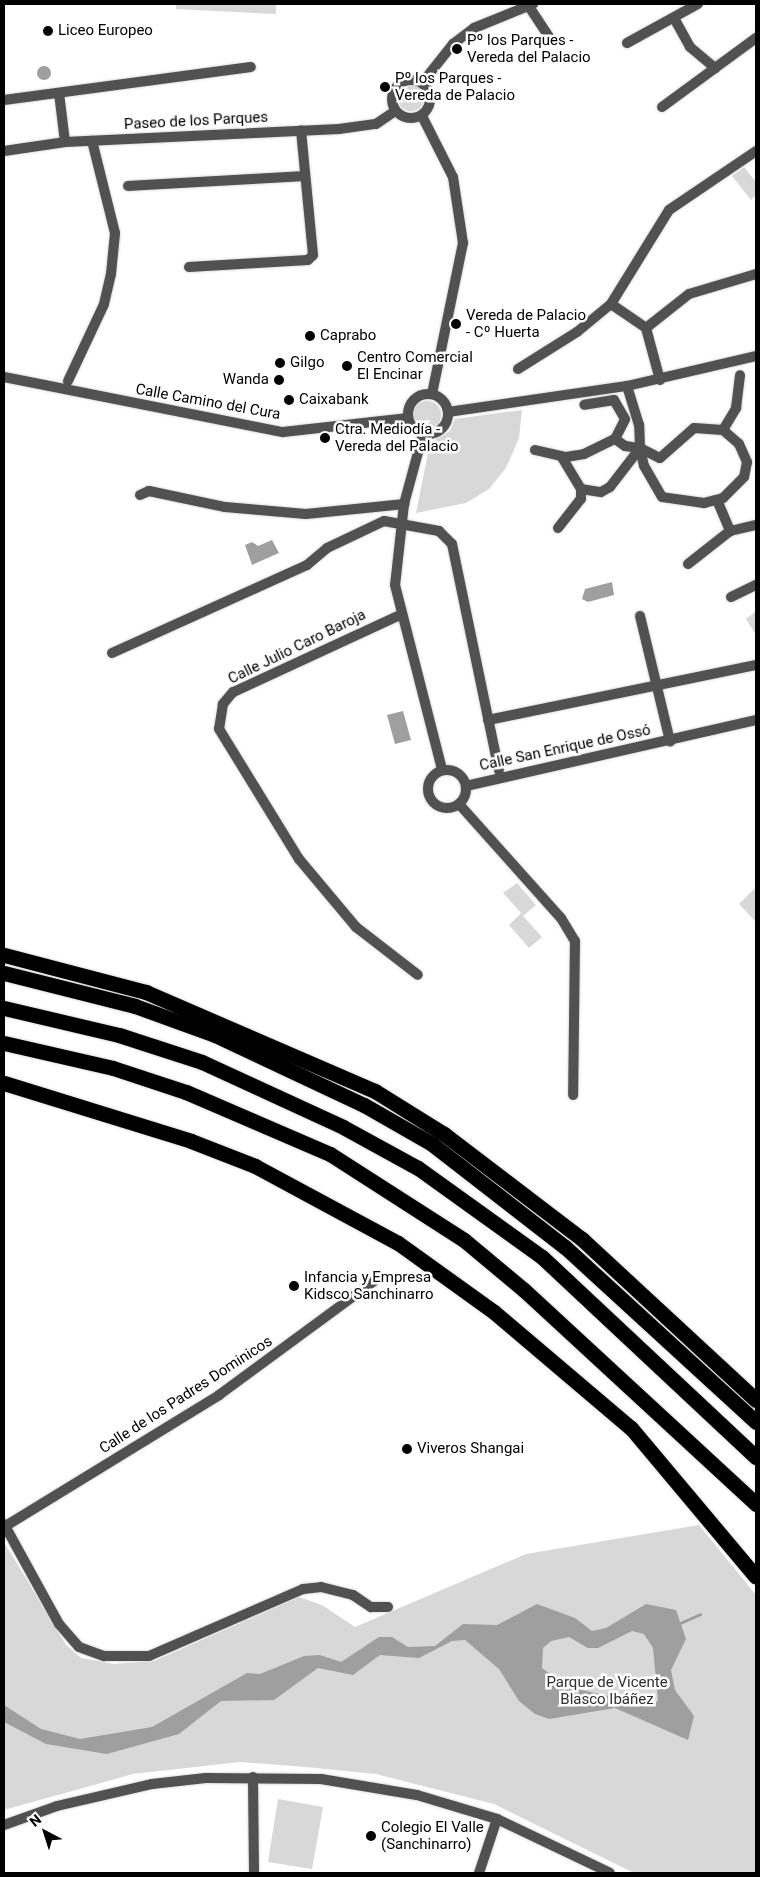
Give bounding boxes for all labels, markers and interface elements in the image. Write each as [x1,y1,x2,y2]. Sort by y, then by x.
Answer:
place label: Liceo Europeo [58,22,153,40]
marker: Liceo Europeo [42,25,54,37]
place label: Pº los Parques - Vereda del Palacio [467,31,591,66]
marker: Pº los Parques - Vereda del Palacio [451,43,463,55]
place label: Pº los Parques - Vereda de Palacio [395,69,515,104]
marker: Pº los Parques - Vereda de Palacio [379,81,391,93]
street label: Paseo de los Parques [123,108,269,134]
place label: Vereda de Palacio - Cº Huerta [466,306,586,341]
marker: Vereda de Palacio - Cº Huerta [450,318,462,330]
place label: Caprabo [320,327,376,345]
marker: Caprabo [304,330,316,342]
place label: Centro Comercial El Encinar [357,348,473,383]
place label: Gilgo [290,354,324,372]
marker: Gilgo [274,357,286,369]
marker: Centro Comercial El Encinar [341,360,353,372]
place label: Wanda [223,371,269,389]
marker: Wanda [273,374,285,386]
street label: Calle Camino del Cura [134,380,282,424]
place label: Caixabank [299,391,369,409]
marker: Caixabank [283,394,295,406]
place label: Ctra. Mediodía - Vereda del Palacio [335,420,459,455]
marker: Ctra. Mediodía - Vereda del Palacio [319,432,331,444]
street label: Calle Julio Caro Baroja [225,606,369,688]
street label: Calle San Enrique de Ossó [478,721,652,775]
place label: Infancia y Empresa Kidsco Sanchinarro [304,1268,434,1303]
marker: Infancia y Empresa Kidsco Sanchinarro [288,1280,300,1292]
street label: Calle de los Padres Dominicos [96,1332,276,1458]
place label: Viveros Shangai [417,1440,524,1458]
marker: Viveros Shangai [401,1443,413,1455]
park label: Parque de Vicente Blasco Ibáñez [546,1673,668,1708]
north arrow [20,1807,70,1857]
text: N [26,1811,44,1830]
place label: Colegio El Valle (Sanchinarro) [381,1818,484,1853]
marker: Colegio El Valle (Sanchinarro) [365,1830,377,1842]

